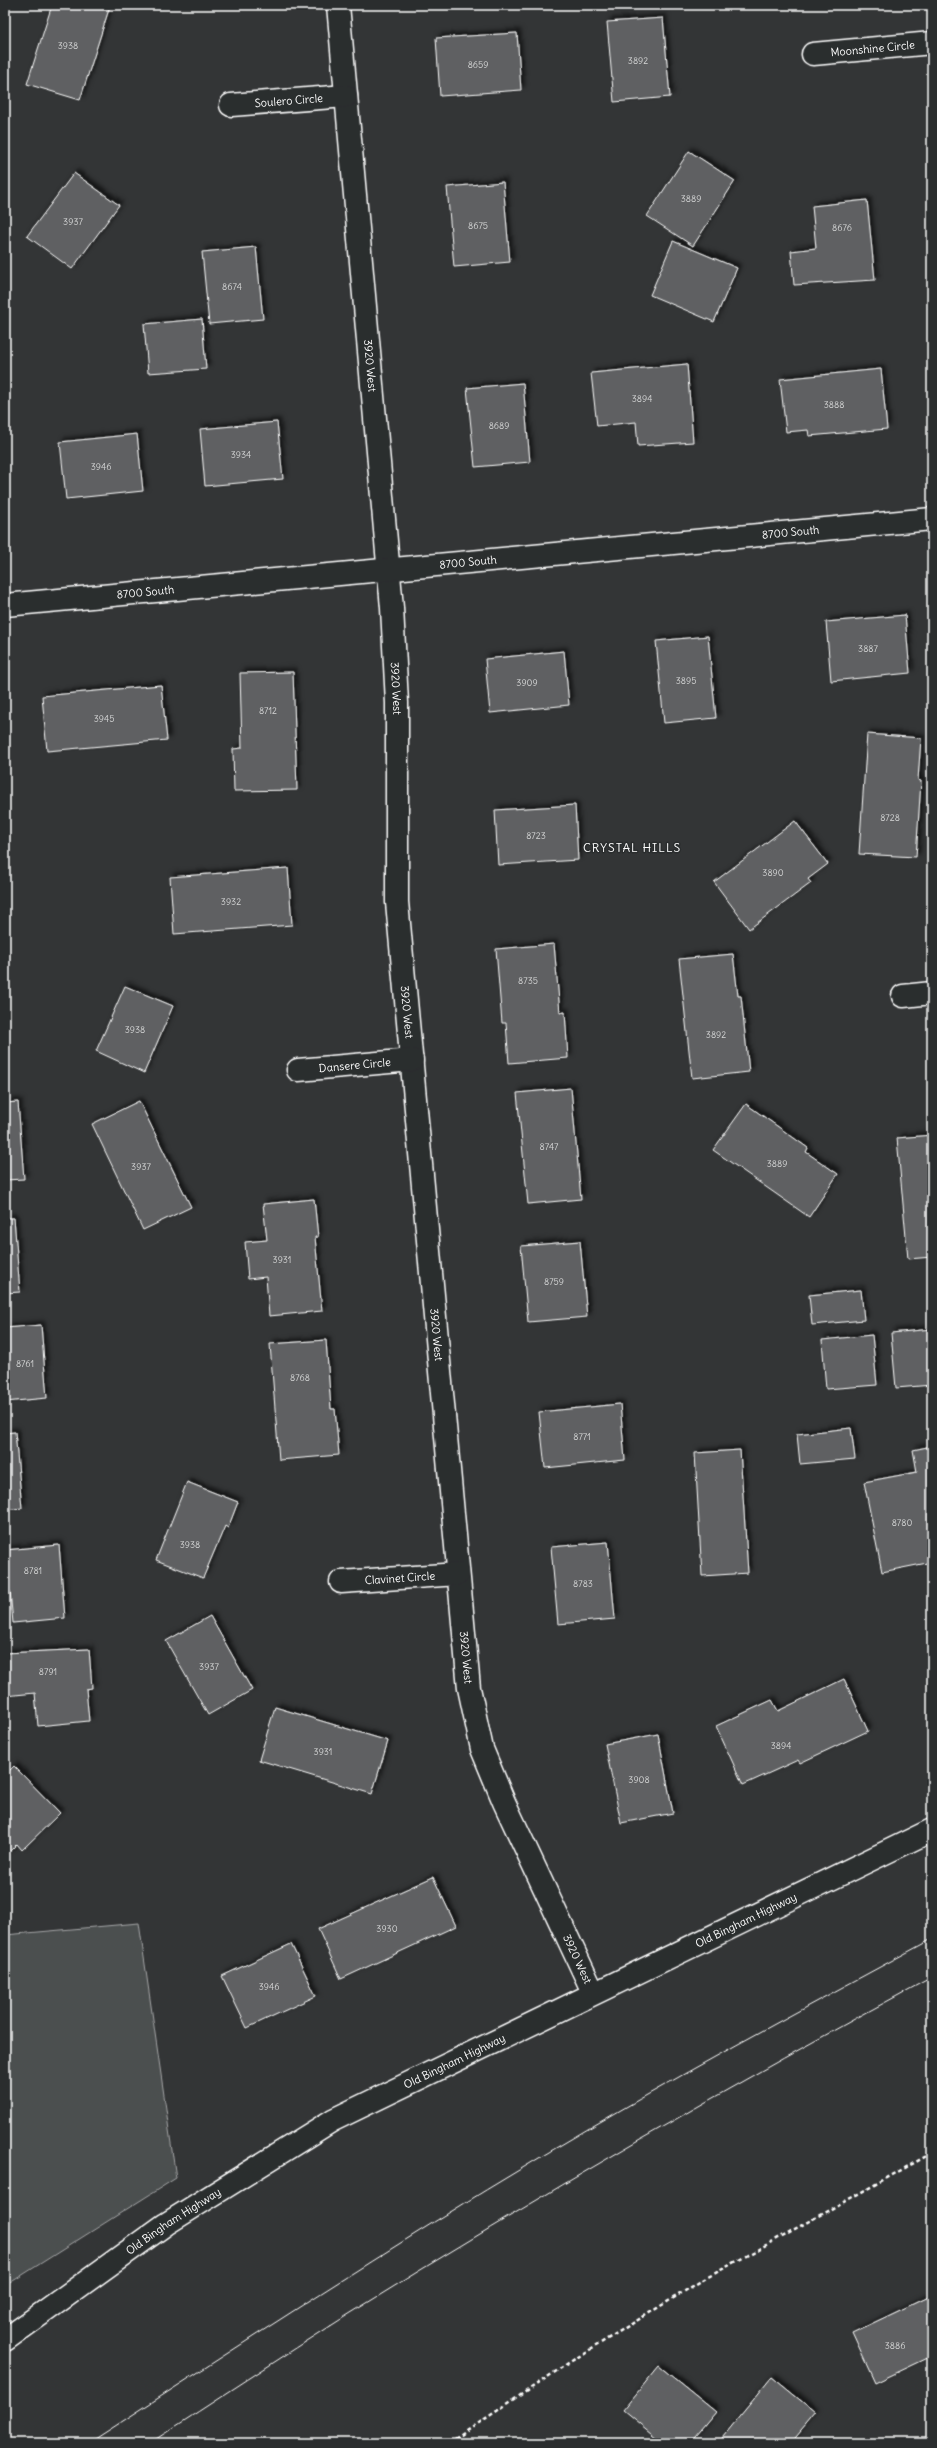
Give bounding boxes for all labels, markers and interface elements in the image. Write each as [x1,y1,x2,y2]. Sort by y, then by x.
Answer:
street label: Moonshine Circle [830,38,916,59]
house number: 3938 [58,40,78,51]
house number: 3892 [628,55,648,66]
house number: 8659 [468,59,488,70]
street label: Soulero Circle [254,91,324,110]
house number: 3889 [681,193,701,204]
house number: 3937 [63,216,83,227]
house number: 8675 [468,220,488,231]
house number: 8676 [832,222,852,233]
house number: 8674 [222,281,242,292]
street label: 3920 West [361,339,380,393]
house number: 3894 [632,393,652,404]
house number: 3888 [824,399,844,410]
house number: 8689 [489,420,509,431]
house number: 3934 [231,449,251,460]
house number: 3946 [91,461,111,472]
street label: 8700 South [761,522,820,542]
street label: 8700 South [439,552,497,572]
street label: 8700 South [116,582,175,602]
house number: 3887 [858,643,879,654]
street label: 3920 West [388,662,404,715]
house number: 3895 [676,675,696,686]
house number: 3909 [516,677,538,688]
house number: 8712 [259,705,277,716]
house number: 3945 [94,713,114,724]
house number: 8728 [880,812,900,823]
house number: 8723 [526,830,546,841]
district label: CRYSTAL HILLS [583,840,681,855]
house number: 3890 [762,867,784,878]
house number: 3932 [221,896,241,907]
house number: 8735 [518,975,538,986]
street label: 3920 West [398,985,416,1039]
house number: 3938 [125,1024,145,1035]
house number: 3892 [706,1029,726,1040]
street label: Dansere Circle [318,1055,391,1075]
house number: 8747 [540,1141,559,1152]
house number: 3889 [767,1158,787,1169]
house number: 3937 [131,1161,151,1172]
house number: 3931 [273,1254,291,1265]
house number: 8759 [544,1276,564,1287]
street label: 3920 West [427,1308,446,1362]
house number: 8761 [16,1358,34,1369]
house number: 8768 [290,1372,310,1383]
house number: 8771 [573,1431,591,1442]
house number: 8780 [892,1517,912,1528]
house number: 3938 [180,1539,200,1550]
house number: 8781 [24,1565,42,1576]
street label: Clavinet Circle [364,1569,436,1587]
house number: 8783 [573,1578,593,1589]
street label: 3920 West [457,1630,476,1684]
house number: 3937 [199,1661,219,1672]
house number: 8791 [39,1666,57,1677]
house number: 3894 [771,1740,791,1751]
house number: 3931 [314,1746,332,1757]
house number: 3908 [628,1774,650,1785]
street label: Old Bingham Highway [693,1890,799,1951]
house number: 3930 [376,1923,398,1934]
street label: 3920 West [560,1932,595,1986]
house number: 3946 [259,1981,279,1992]
street label: Old Bingham Highway [401,2031,507,2092]
street label: Old Bingham Highway [123,2185,223,2258]
house number: 3886 [885,2340,905,2351]

